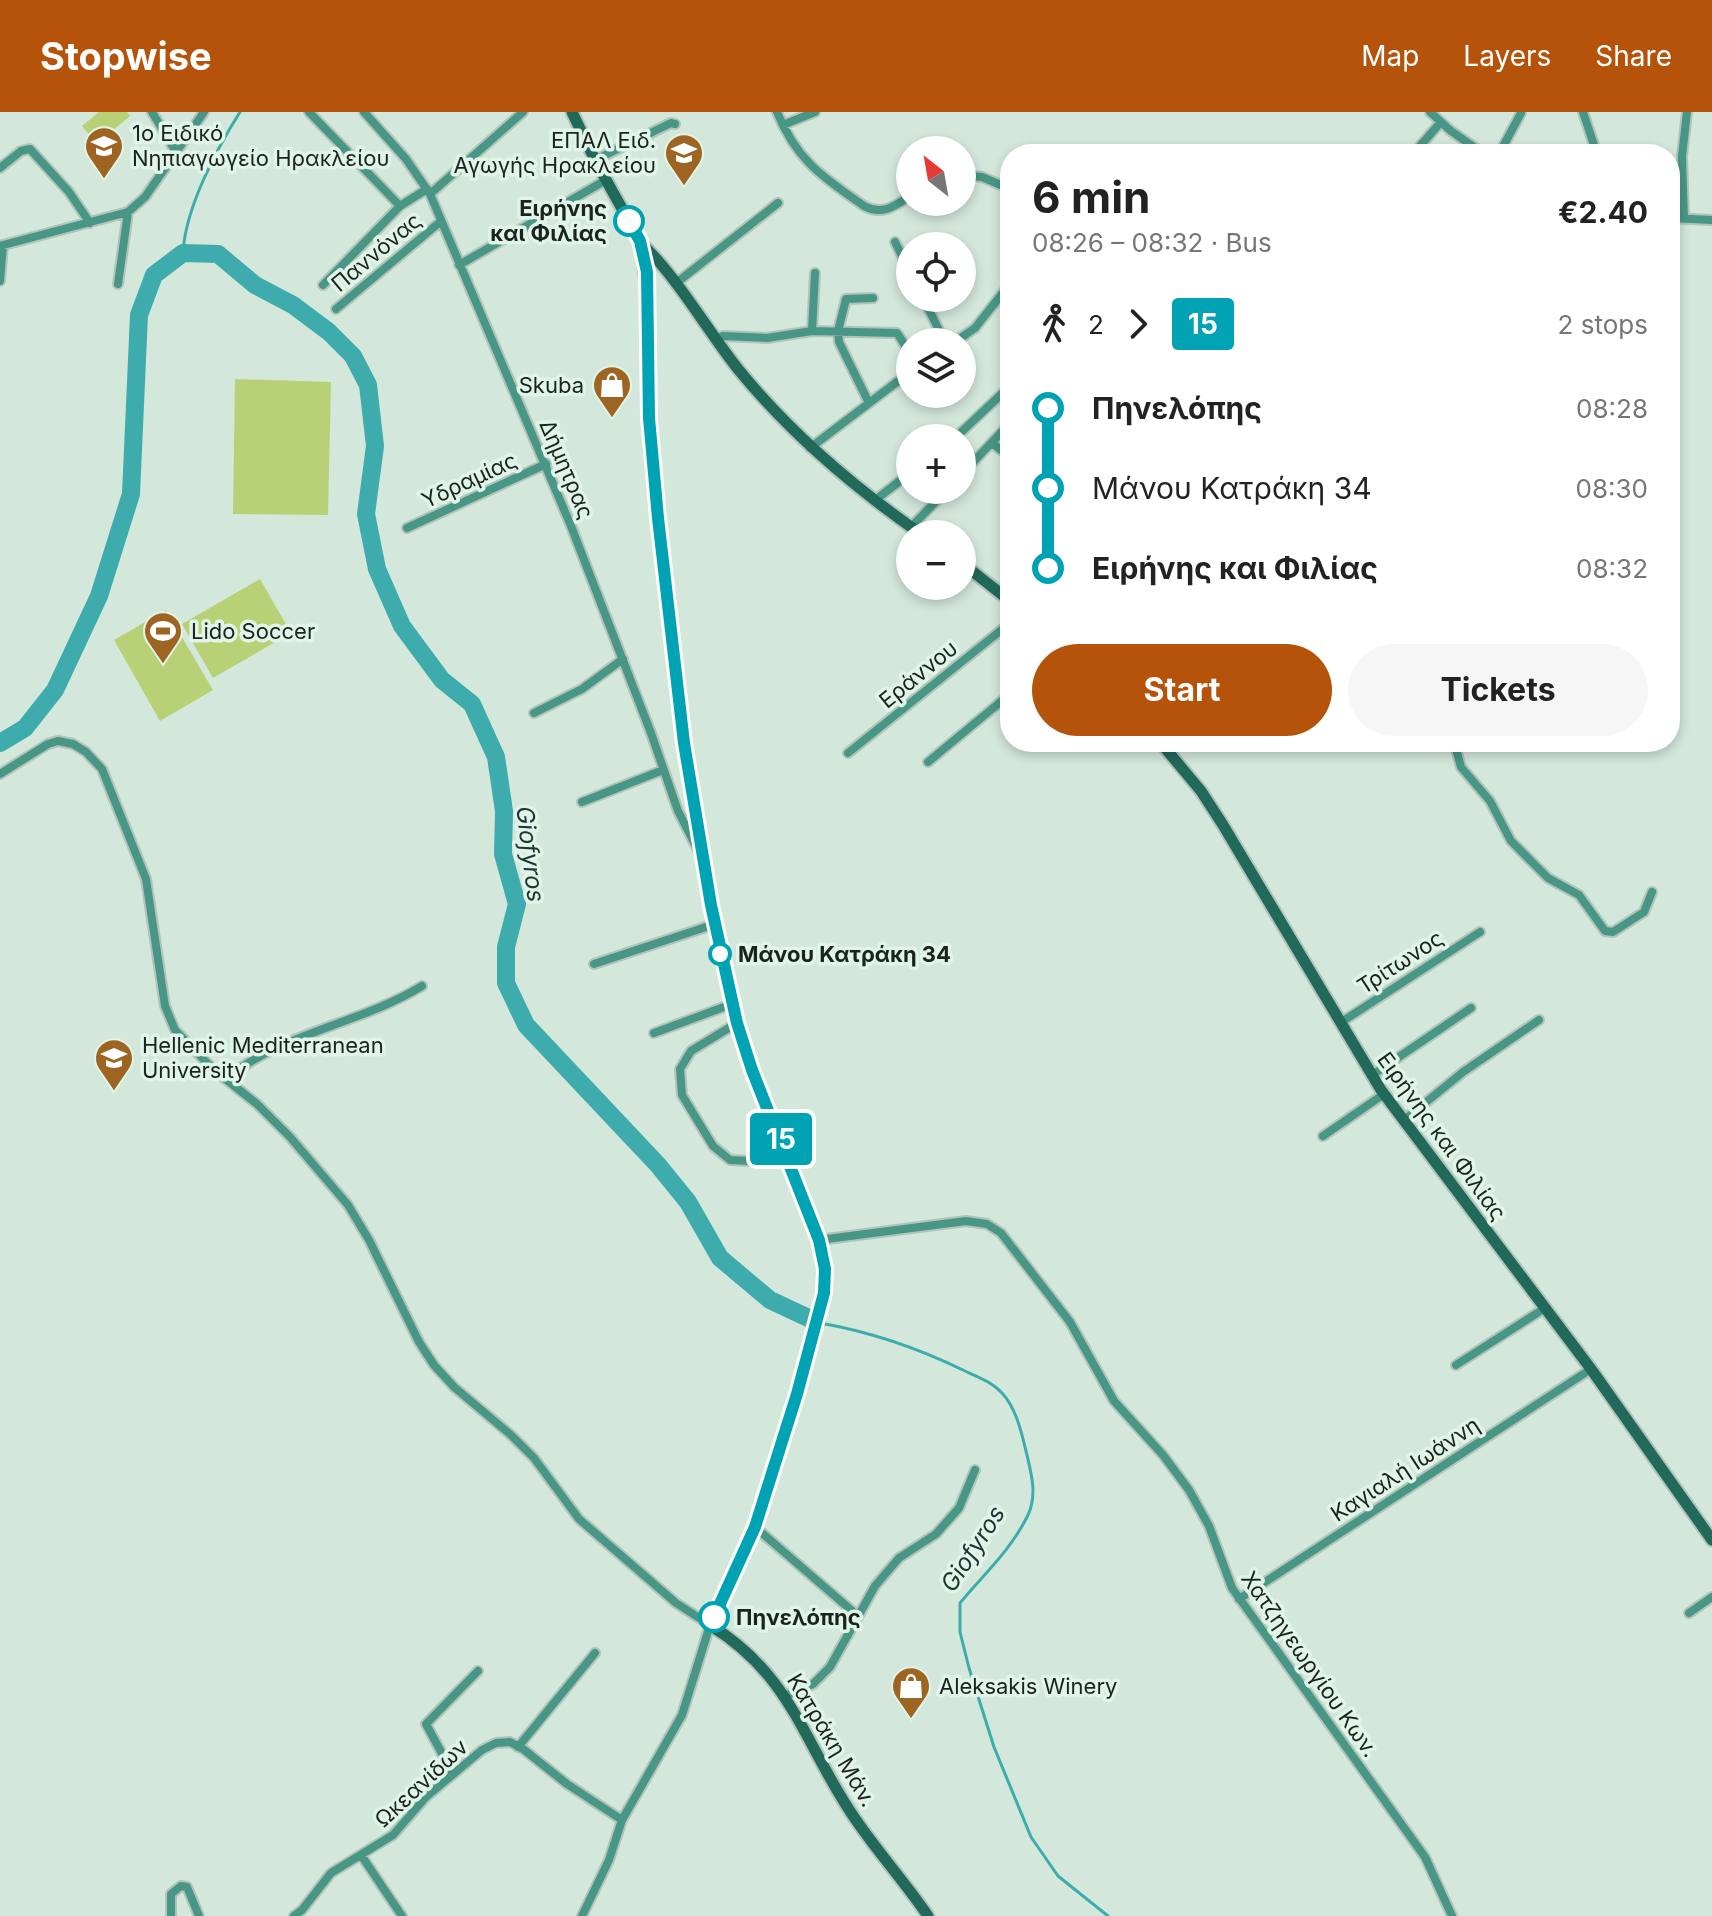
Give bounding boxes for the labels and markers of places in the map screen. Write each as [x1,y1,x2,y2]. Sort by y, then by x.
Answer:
place label: 1ο Ειδικό Νηπιαγωγείο Ηρακλείου [132,120,389,171]
school or university icon: 1ο Ειδικό Νηπιαγωγείο Ηρακλείου [83,125,125,180]
place label: ΕΠΑΛ Ειδ. Αγωγής Ηρακλείου [454,127,656,178]
school or university icon: ΕΠΑΛ Ειδ. Αγωγής Ηρακλείου [663,132,705,187]
place label: Ειρήνης και Φιλίας [490,195,607,246]
marker: Ειρήνης και Φιλίας [614,206,644,236]
shop icon: Skuba [591,364,633,419]
place label: Skuba [519,372,584,398]
sports icon: Lido Soccer [142,610,184,665]
place label: Lido Soccer [191,618,315,644]
place label: Μάνου Κατράκη 34 [738,941,951,967]
marker: Μάνου Κατράκη 34 [709,943,731,965]
place label: Hellenic Mediterranean University [142,1032,384,1083]
school or university icon: Hellenic Mediterranean University [93,1037,135,1092]
marker: Πηνελόπης [699,1602,729,1632]
place label: Πηνελόπης [736,1604,861,1630]
shop icon: Aleksakis Winery [890,1665,932,1720]
place label: Aleksakis Winery [939,1673,1117,1699]

